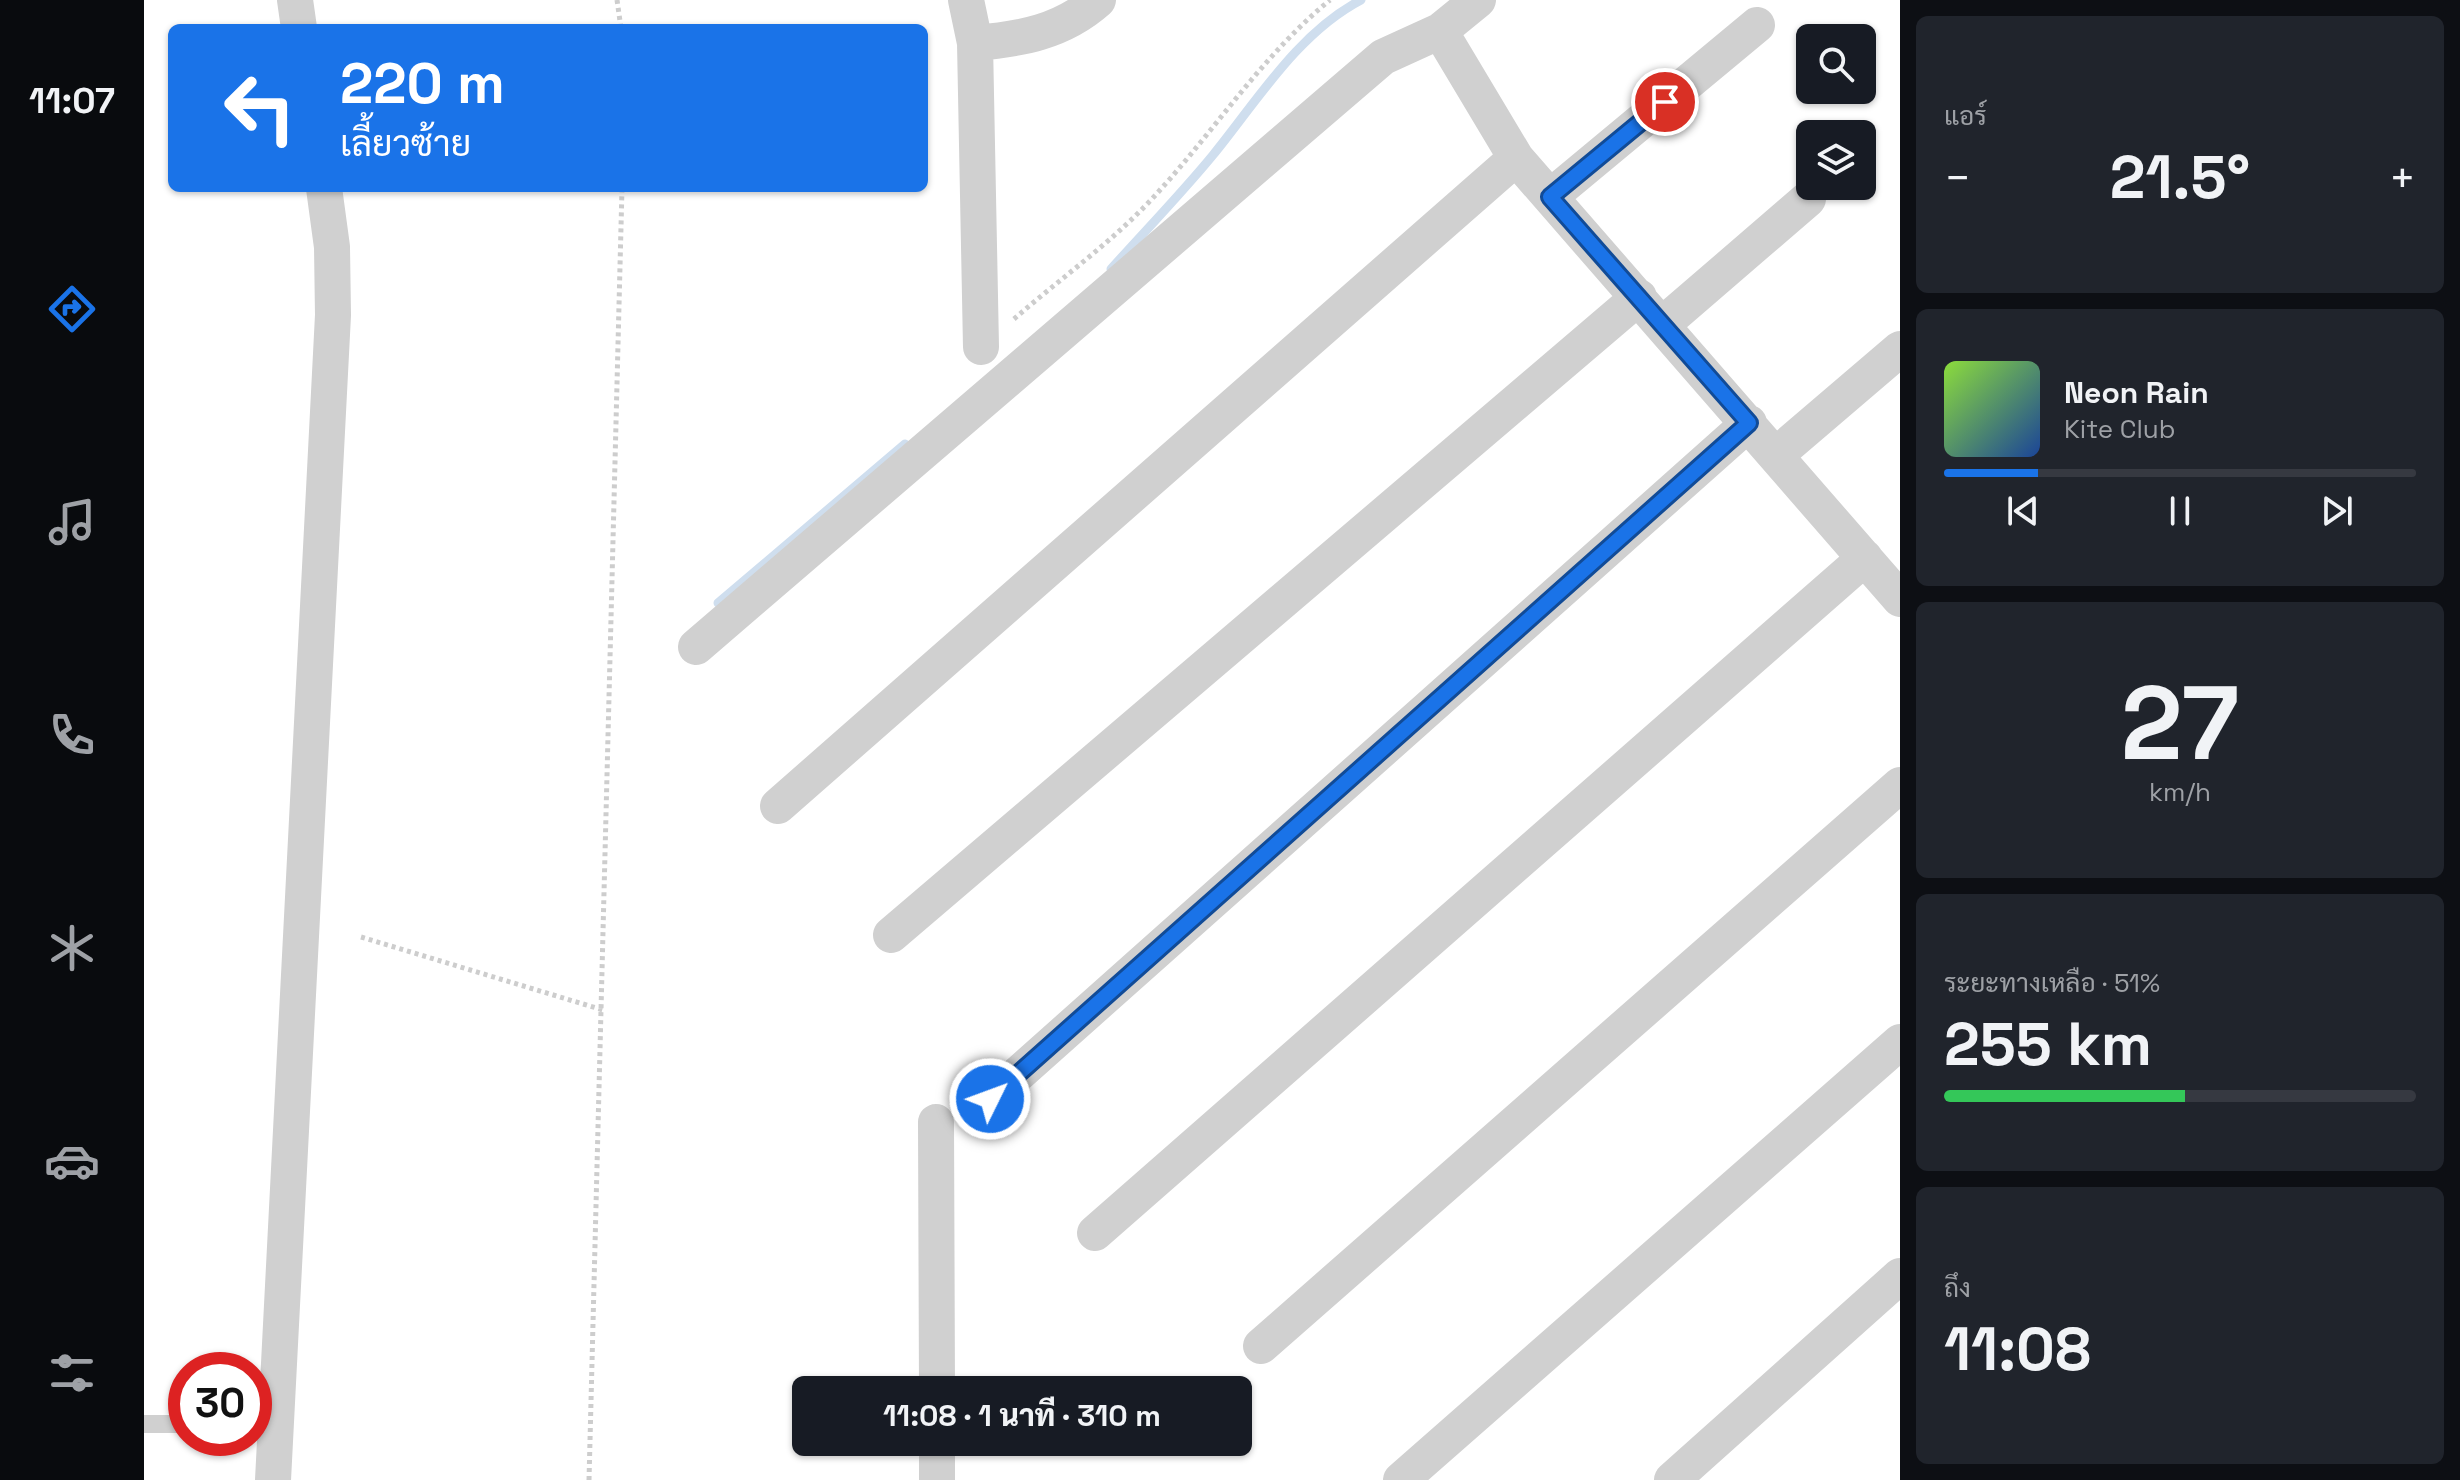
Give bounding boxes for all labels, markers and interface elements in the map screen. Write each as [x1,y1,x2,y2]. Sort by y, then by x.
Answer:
map controls [1796,24,1876,200]
button: search [1796,24,1876,104]
text: 220 m [340,48,505,119]
icon: left [208,56,312,160]
pin [1631,68,1699,136]
text: 11:07 [29,78,115,124]
icon: arrive [1643,80,1687,124]
text: แอร์ [1944,99,1987,133]
button: layers [1796,120,1876,200]
text: เลี้ยวซ้าย [340,121,471,167]
text: 21.5° [2110,139,2250,216]
text: − [1944,150,1971,206]
text: + [2389,150,2416,206]
icon: directions [44,281,100,337]
text: Neon Rain [2064,373,2209,412]
text: Kite Club [2064,412,2176,446]
icon: previous [2001,489,2045,533]
icon: pause [2158,489,2202,533]
icon: next [2315,489,2359,533]
icon: music [44,494,100,550]
text: 27 [2121,657,2239,789]
icon: phone [44,707,100,763]
text: km/h [2149,775,2211,809]
icon: climate [44,920,100,976]
text: ระยะทางเหลือ · 51% [1944,966,2160,1000]
text: 255 km [1944,1006,2152,1083]
position arrow [948,1057,1032,1141]
icon: car [44,1133,100,1189]
text: ถึง [1944,1271,1971,1305]
text: 11:08 [1944,1311,2091,1388]
icon: filters [44,1345,100,1401]
speed limit sign: 30 [168,1352,272,1456]
text: 11:08 · 1 นาที · 310 m [883,1396,1161,1435]

